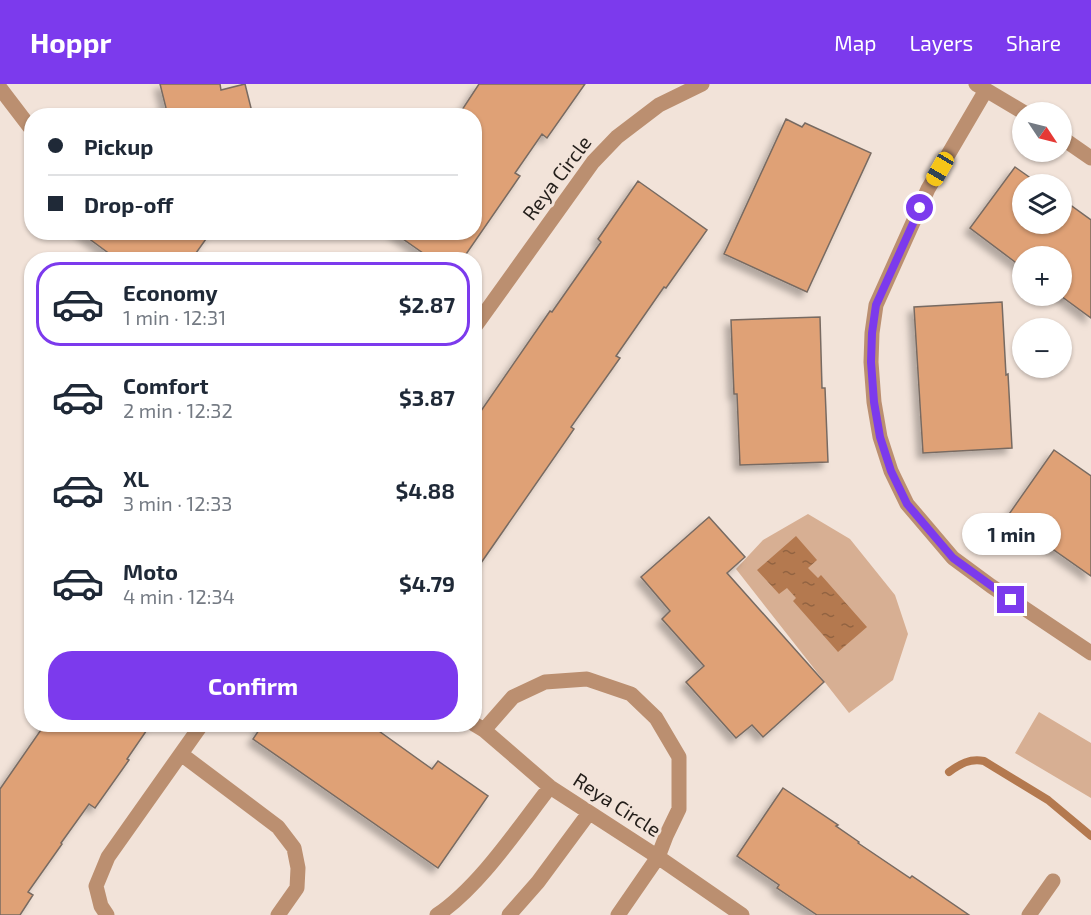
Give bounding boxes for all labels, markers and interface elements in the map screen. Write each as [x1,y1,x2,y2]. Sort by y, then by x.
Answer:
text: Hoppr [30,25,111,59]
text: Map [834,30,876,55]
text: Layers [909,30,973,55]
text: Share [1006,30,1061,55]
north arrow [1012,102,1072,162]
map controls [1012,102,1072,378]
street label: Reya Circle [517,130,596,224]
text: Pickup [84,133,153,159]
car [923,149,957,189]
button: layers [1012,174,1072,234]
text: Drop-off [84,191,173,217]
route start [906,194,933,221]
button: + [1012,246,1072,306]
icon: car [51,277,105,331]
text: Economy [123,279,218,305]
text: $2.87 [399,291,455,317]
text: 1 min · 12:31 [123,305,226,329]
button: − [1012,318,1072,378]
icon: car [51,370,105,424]
text: Comfort [123,372,208,398]
text: $3.87 [399,384,455,410]
text: 2 min · 12:32 [123,398,233,422]
icon: car [51,463,105,517]
text: XL [123,465,149,491]
text: $4.88 [395,477,455,503]
text: 3 min · 12:33 [123,491,232,515]
callout: 1 min [962,513,1060,555]
text: 1 min [987,522,1036,546]
icon: car [51,556,105,610]
text: Moto [123,558,178,584]
text: $4.79 [399,570,455,596]
text: 4 min · 12:34 [123,584,235,608]
route end [997,586,1024,613]
button: Confirm [48,651,458,720]
street label: Reya Circle [569,767,666,841]

